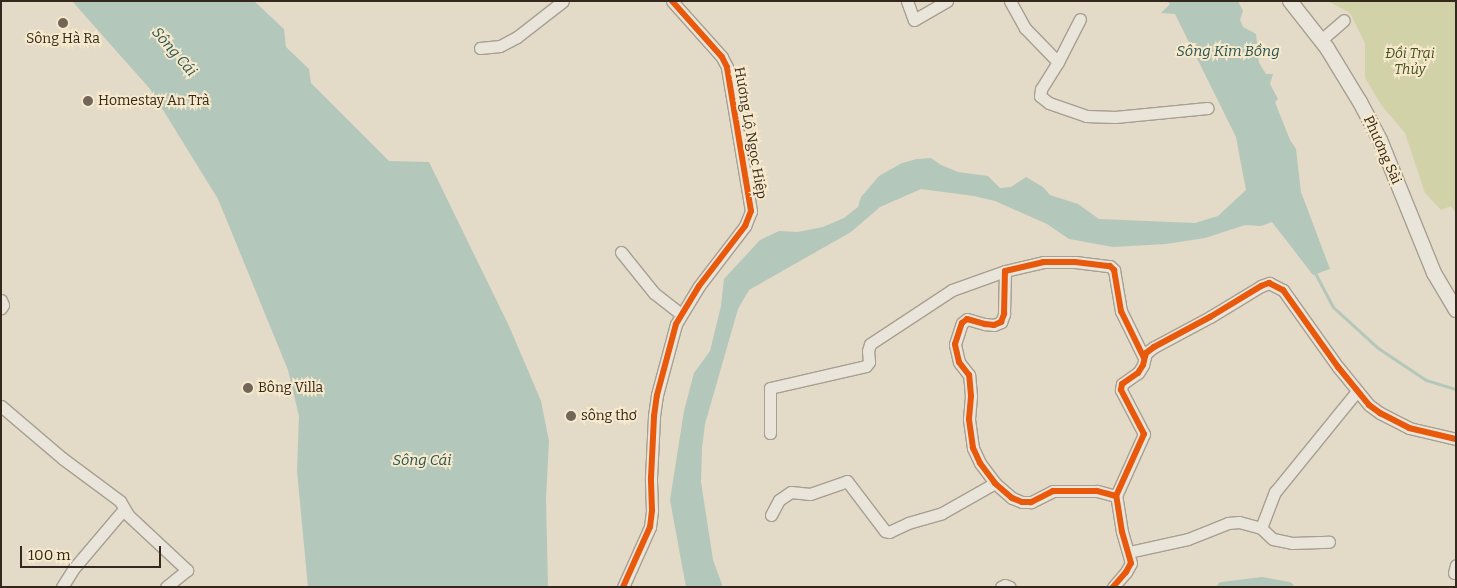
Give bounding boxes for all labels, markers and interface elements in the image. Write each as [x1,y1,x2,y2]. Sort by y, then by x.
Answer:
marker: Sông Hà Ra [57,17,69,29]
water label: Sông Cái [148,24,200,80]
place label: Sông Hà Ra [26,31,100,47]
water label: Sông Kim Bồng [1176,43,1280,61]
park label: Đồi Trại Thủy [1385,46,1435,78]
street label: Hương Lộ Ngọc Hiệp [730,66,770,200]
place label: Homestay An Trà [98,93,210,109]
marker: Homestay An Trà [82,95,94,107]
street label: Phương Sài [1359,113,1405,187]
place label: Bông Villa [258,380,323,396]
marker: Bông Villa [242,382,254,394]
place label: sông thơ [581,408,637,424]
marker: sông thơ [565,410,577,422]
water label: Sông Cái [392,452,452,470]
scale bar [22,536,164,568]
text: 100 m [28,546,71,564]

